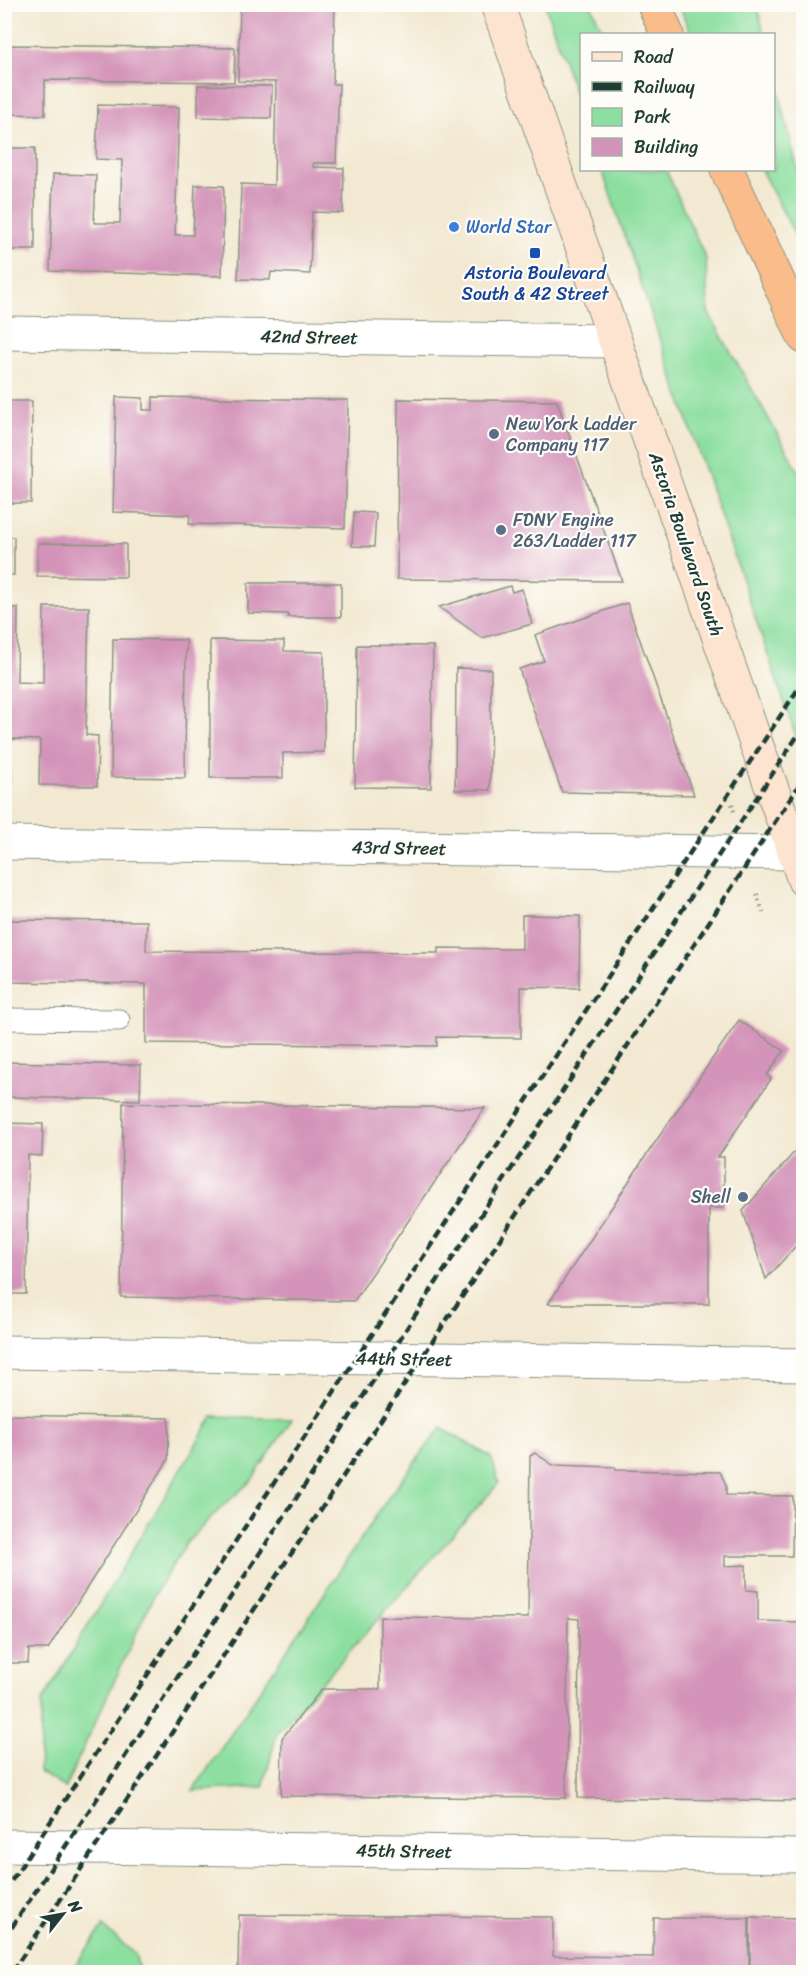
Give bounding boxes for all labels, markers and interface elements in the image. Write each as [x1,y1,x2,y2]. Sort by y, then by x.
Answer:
legend [580,33,775,171]
text: Road [634,41,674,73]
text: Railway [634,71,696,103]
text: Park [634,101,671,133]
text: Building [634,131,698,163]
place label: World Star [466,211,553,243]
marker: World Star [447,220,461,234]
marker: Astoria Boulevard South & 42 Street [528,246,542,260]
place label: Astoria Boulevard South & 42 Street [462,257,609,310]
street label: 42nd Street [260,320,358,354]
place label: New York Ladder Company 117 [506,408,638,461]
marker: New York Ladder Company 117 [487,427,501,441]
street label: Astoria Boulevard South [639,446,733,641]
place label: FDNY Engine 263/Ladder 117 [513,504,637,557]
marker: FDNY Engine 263/Ladder 117 [494,523,508,537]
street label: 43rd Street [351,831,447,865]
place label: Shell [691,1181,732,1213]
marker: Shell [736,1190,750,1204]
street label: 44th Street [355,1342,453,1376]
street label: 45th Street [355,1834,453,1868]
north arrow [33,1884,93,1944]
text: N [60,1893,91,1920]

